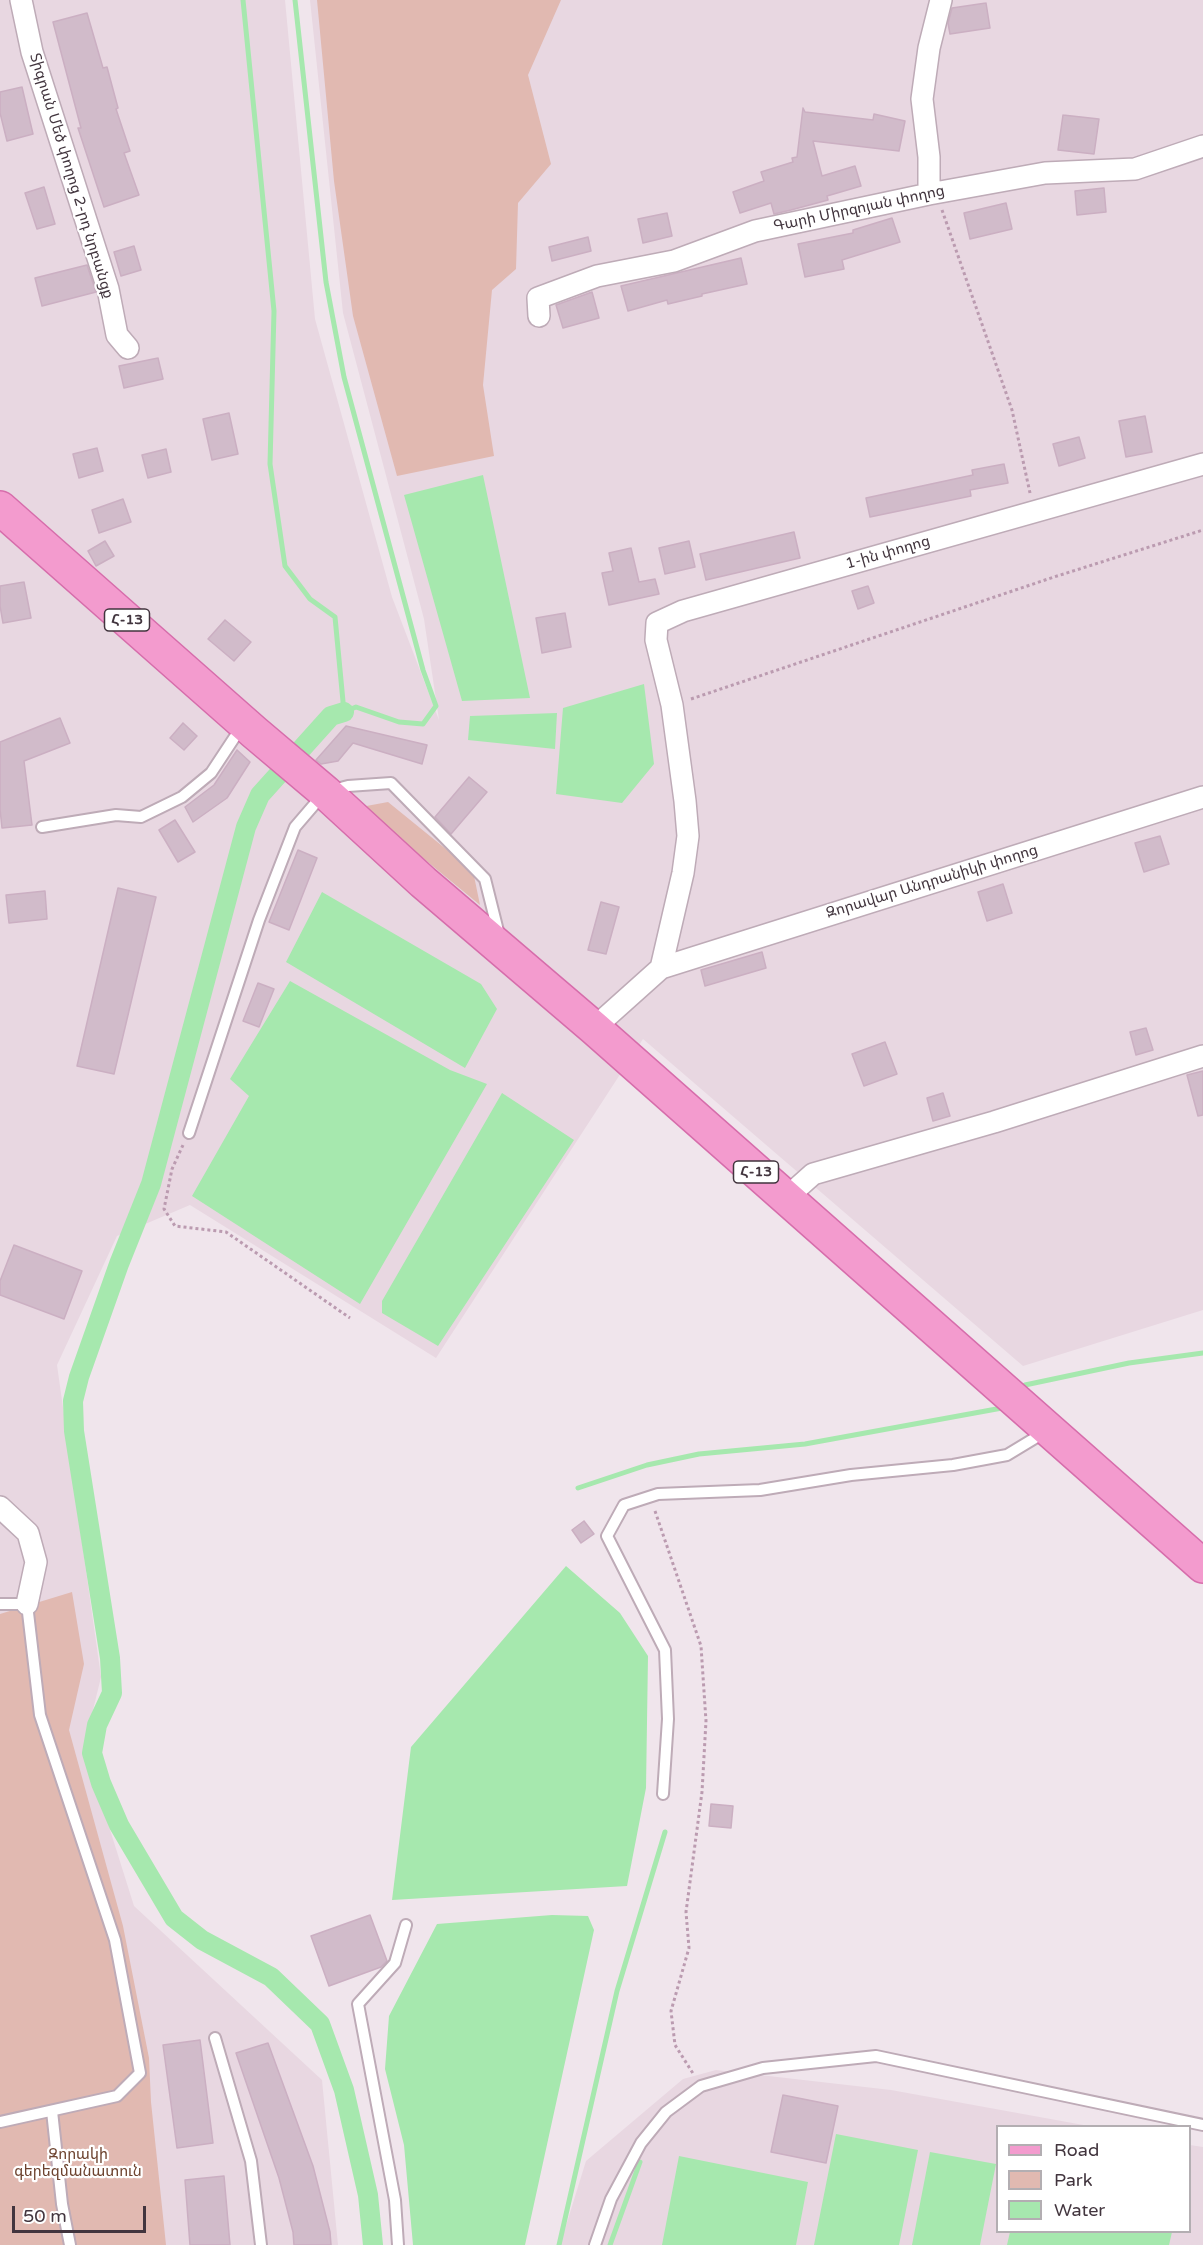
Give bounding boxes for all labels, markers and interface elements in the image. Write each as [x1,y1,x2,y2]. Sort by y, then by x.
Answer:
street label: Տիգրան Մեծ փողոց 2-րդ նրբանցք [25,51,117,301]
street label: Գարի Միրզոյան փողոց [772,182,946,236]
street label: 1-ին փողոց [844,532,932,574]
road number: Հ-13 [104,609,150,631]
street label: Զորավար Անդրանիկի փողոց [824,841,1040,923]
road number: Հ-13 [734,1161,778,1183]
legend [996,2125,1191,2233]
text: Road [1054,2139,1099,2161]
park label: Զորակի գերեզմանատուն [14,2146,142,2181]
text: Park [1054,2169,1092,2191]
scale bar [15,2194,148,2232]
text: Water [1054,2199,1105,2221]
text: 50 m [23,2205,67,2227]

